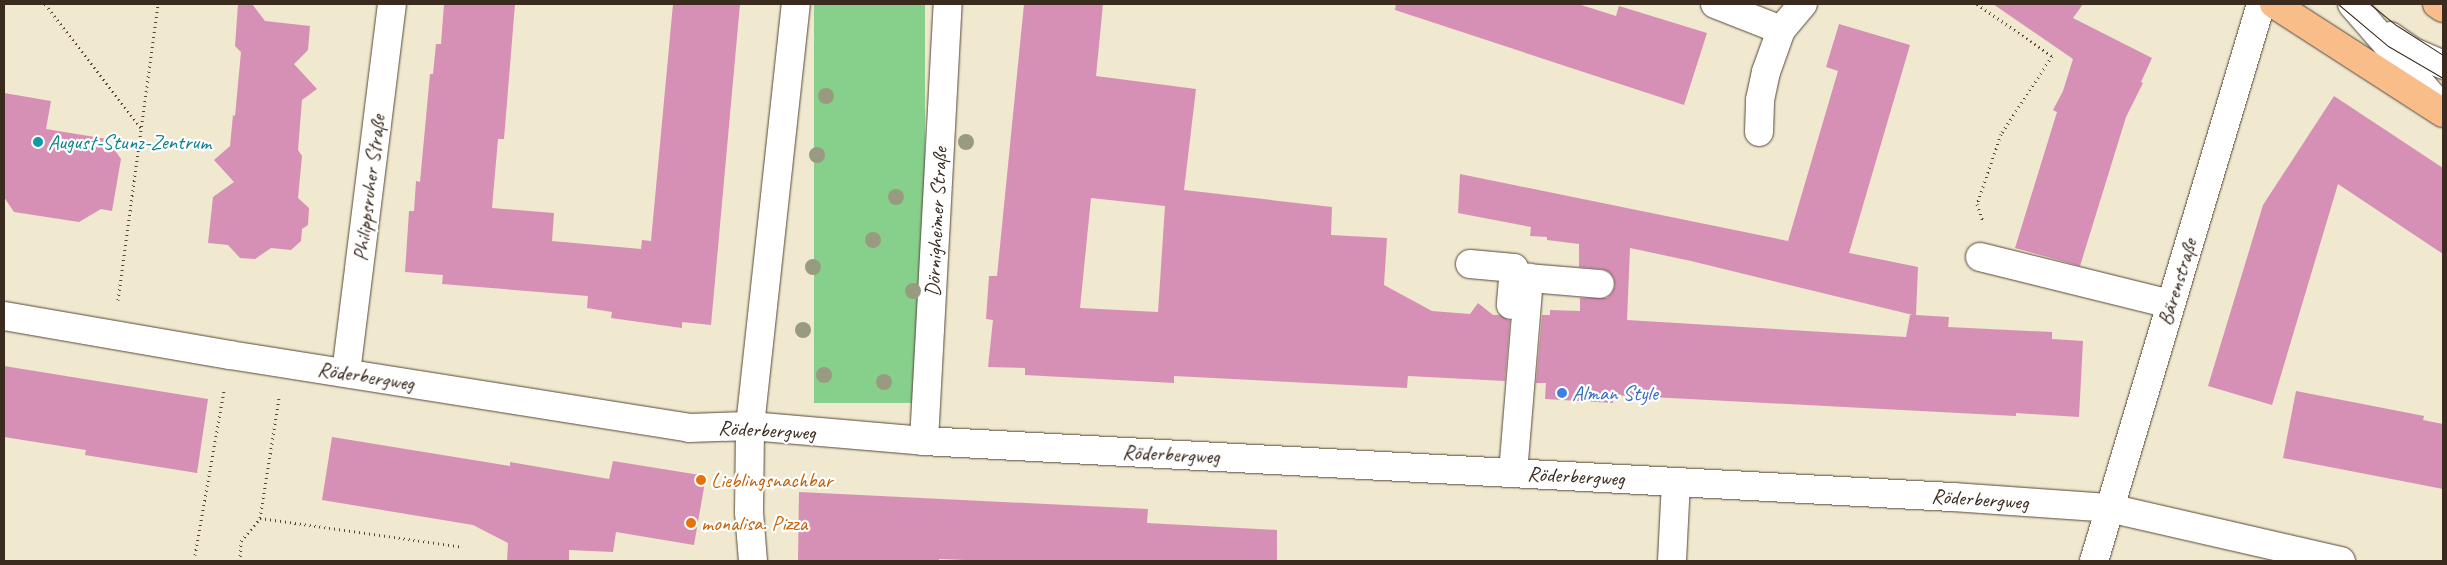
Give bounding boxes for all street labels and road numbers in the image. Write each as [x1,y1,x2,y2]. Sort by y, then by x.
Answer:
street label: Philippsruher Straße [347,113,391,263]
street label: Dörnigheimer Straße [919,146,953,298]
street label: Bärenstraße [2152,236,2202,328]
street label: Röderbergweg [316,356,416,396]
street label: Röderbergweg [718,415,816,445]
street label: Röderbergweg [1122,439,1220,469]
street label: Röderbergweg [1527,461,1625,491]
street label: Röderbergweg [1931,483,2029,515]

